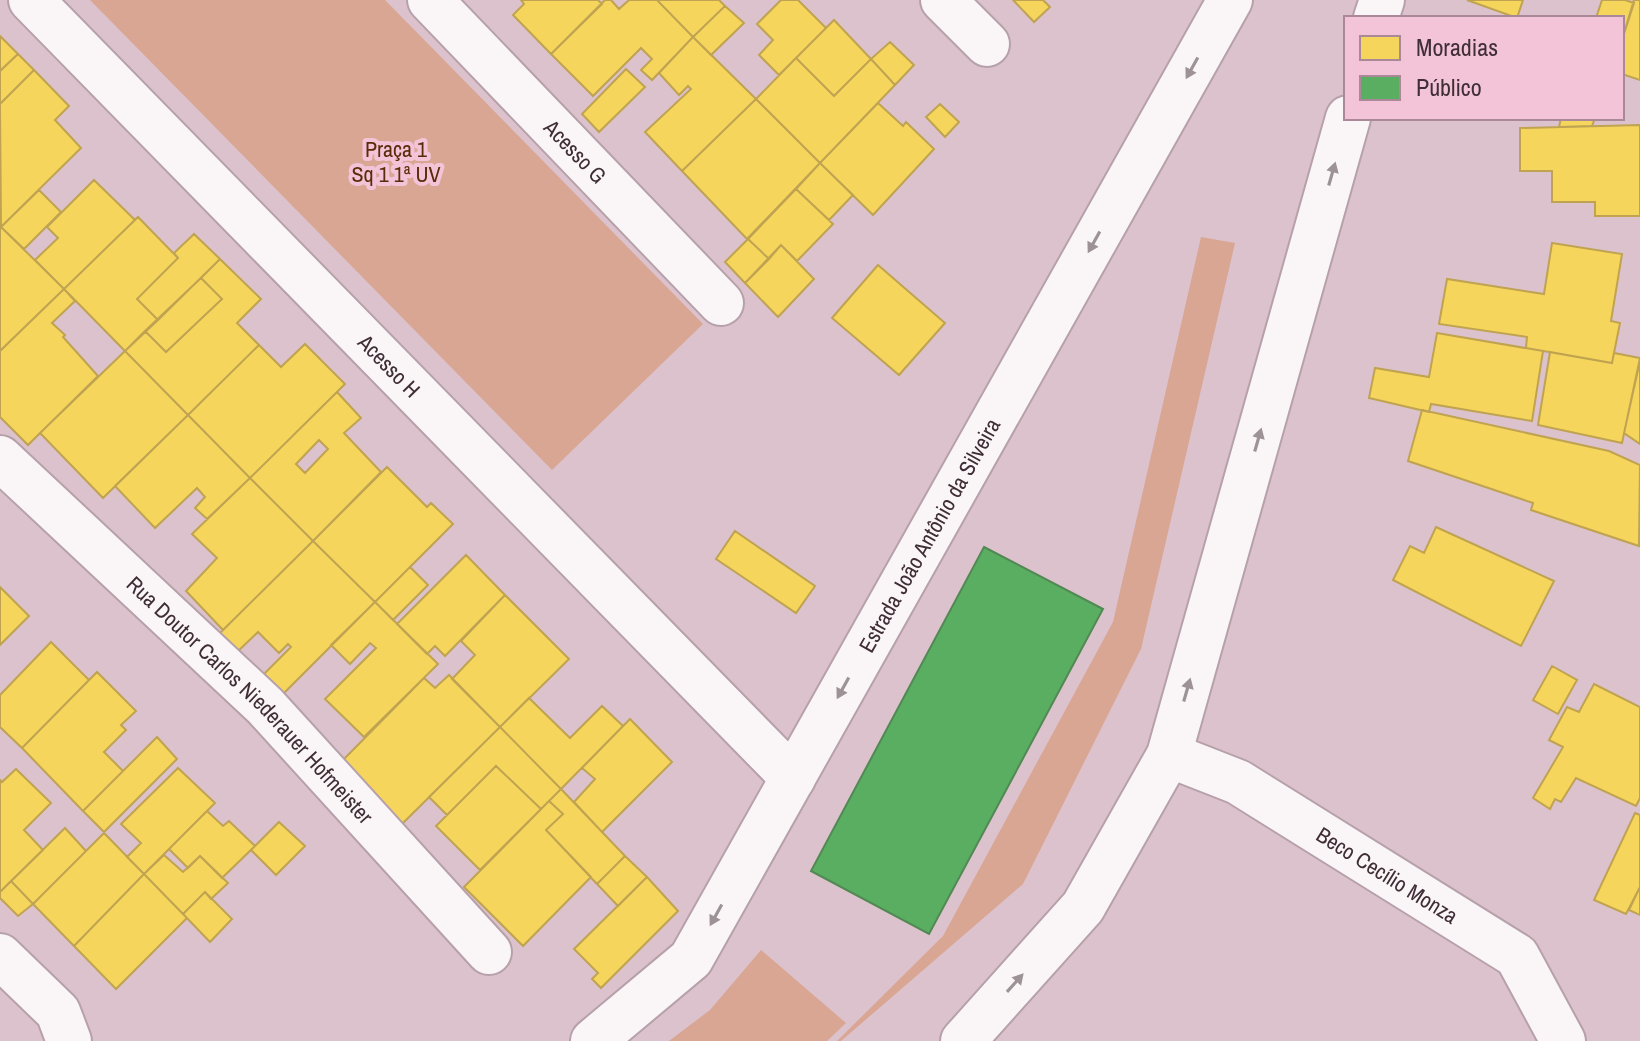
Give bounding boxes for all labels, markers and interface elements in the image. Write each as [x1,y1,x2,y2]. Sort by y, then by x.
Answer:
legend [1344,16,1624,120]
text: Moradias [1416,31,1498,63]
one-way arrow [1185,57,1199,79]
text: Público [1416,71,1482,103]
street label: Acesso G [537,112,613,190]
park label: Praça 1 Sq 1 1ª UV [352,134,440,189]
one-way arrow [1327,162,1339,187]
one-way arrow [1087,231,1101,253]
street label: Acesso H [351,327,427,404]
street label: Estrada João Antônio da Silveira [851,413,1007,658]
one-way arrow [1252,427,1264,452]
street label: Rua Doutor Carlos Niederauer Hofmeister [120,569,380,830]
one-way arrow [836,677,850,700]
one-way arrow [1181,677,1194,701]
street label: Beco Cecílio Monza [1311,820,1464,931]
one-way arrow [709,904,723,926]
one-way arrow [1006,973,1023,993]

